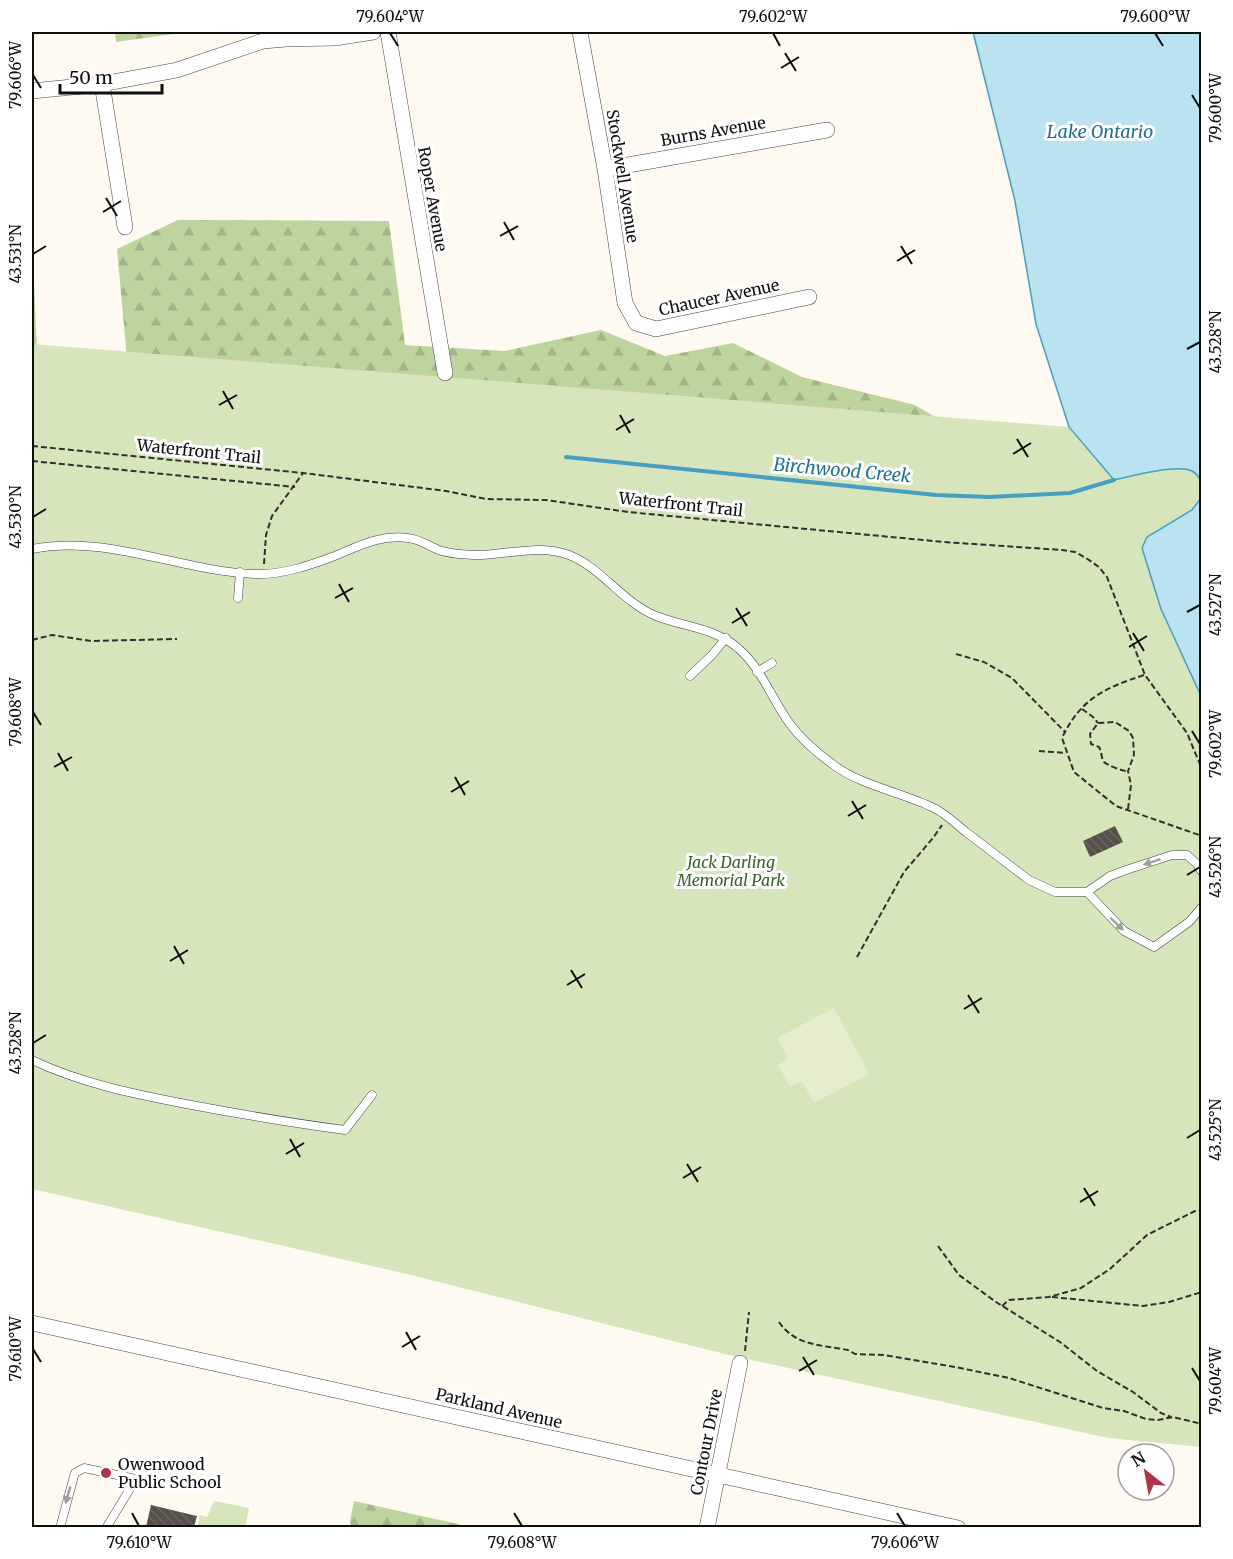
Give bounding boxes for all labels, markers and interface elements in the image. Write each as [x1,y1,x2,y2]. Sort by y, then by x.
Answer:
text: 79.604°W [356,7,425,26]
text: 79.602°W [739,7,808,26]
text: 79.600°W [1120,7,1191,26]
text: 79.606°W [6,40,25,109]
scale bar [60,57,162,95]
text: 50 m [69,66,113,89]
text: 79.600°W [1206,72,1225,143]
street label: Stockwell Avenue [603,108,643,244]
street label: Burns Avenue [659,112,767,150]
water label: Lake Ontario [1047,120,1153,143]
street label: Roper Avenue [414,145,452,253]
text: 43.531°N [6,224,25,284]
street label: Chaucer Avenue [657,274,781,320]
text: 43.528°N [1206,310,1225,373]
street label: Waterfront Trail [135,434,262,467]
water label: Birchwood Creek [772,453,912,487]
text: 43.530°N [6,485,25,549]
street label: Waterfront Trail [617,487,744,520]
text: 43.527°N [1206,573,1225,636]
text: 79.608°W [6,677,25,746]
text: 79.602°W [1206,709,1225,778]
text: 43.526°N [1206,836,1225,898]
park label: Jack Darling Memorial Park [676,852,785,890]
one-way arrow [1143,857,1161,867]
one-way arrow [1110,917,1125,931]
text: 43.528°N [6,1011,25,1074]
text: 43.525°N [1206,1099,1225,1161]
text: 79.610°W [6,1315,25,1382]
text: 79.604°W [1206,1346,1225,1415]
street label: Parkland Avenue [434,1384,564,1432]
street label: Contour Drive [686,1387,726,1497]
north arrow [1116,1442,1176,1502]
text: N [1128,1447,1149,1471]
place label: Owenwood Public School [118,1454,222,1492]
marker: Owenwood Public School [99,1466,113,1480]
one-way arrow [63,1486,72,1504]
text: 79.610°W [106,1533,173,1552]
text: 79.608°W [488,1533,557,1552]
text: 79.606°W [871,1533,940,1552]

